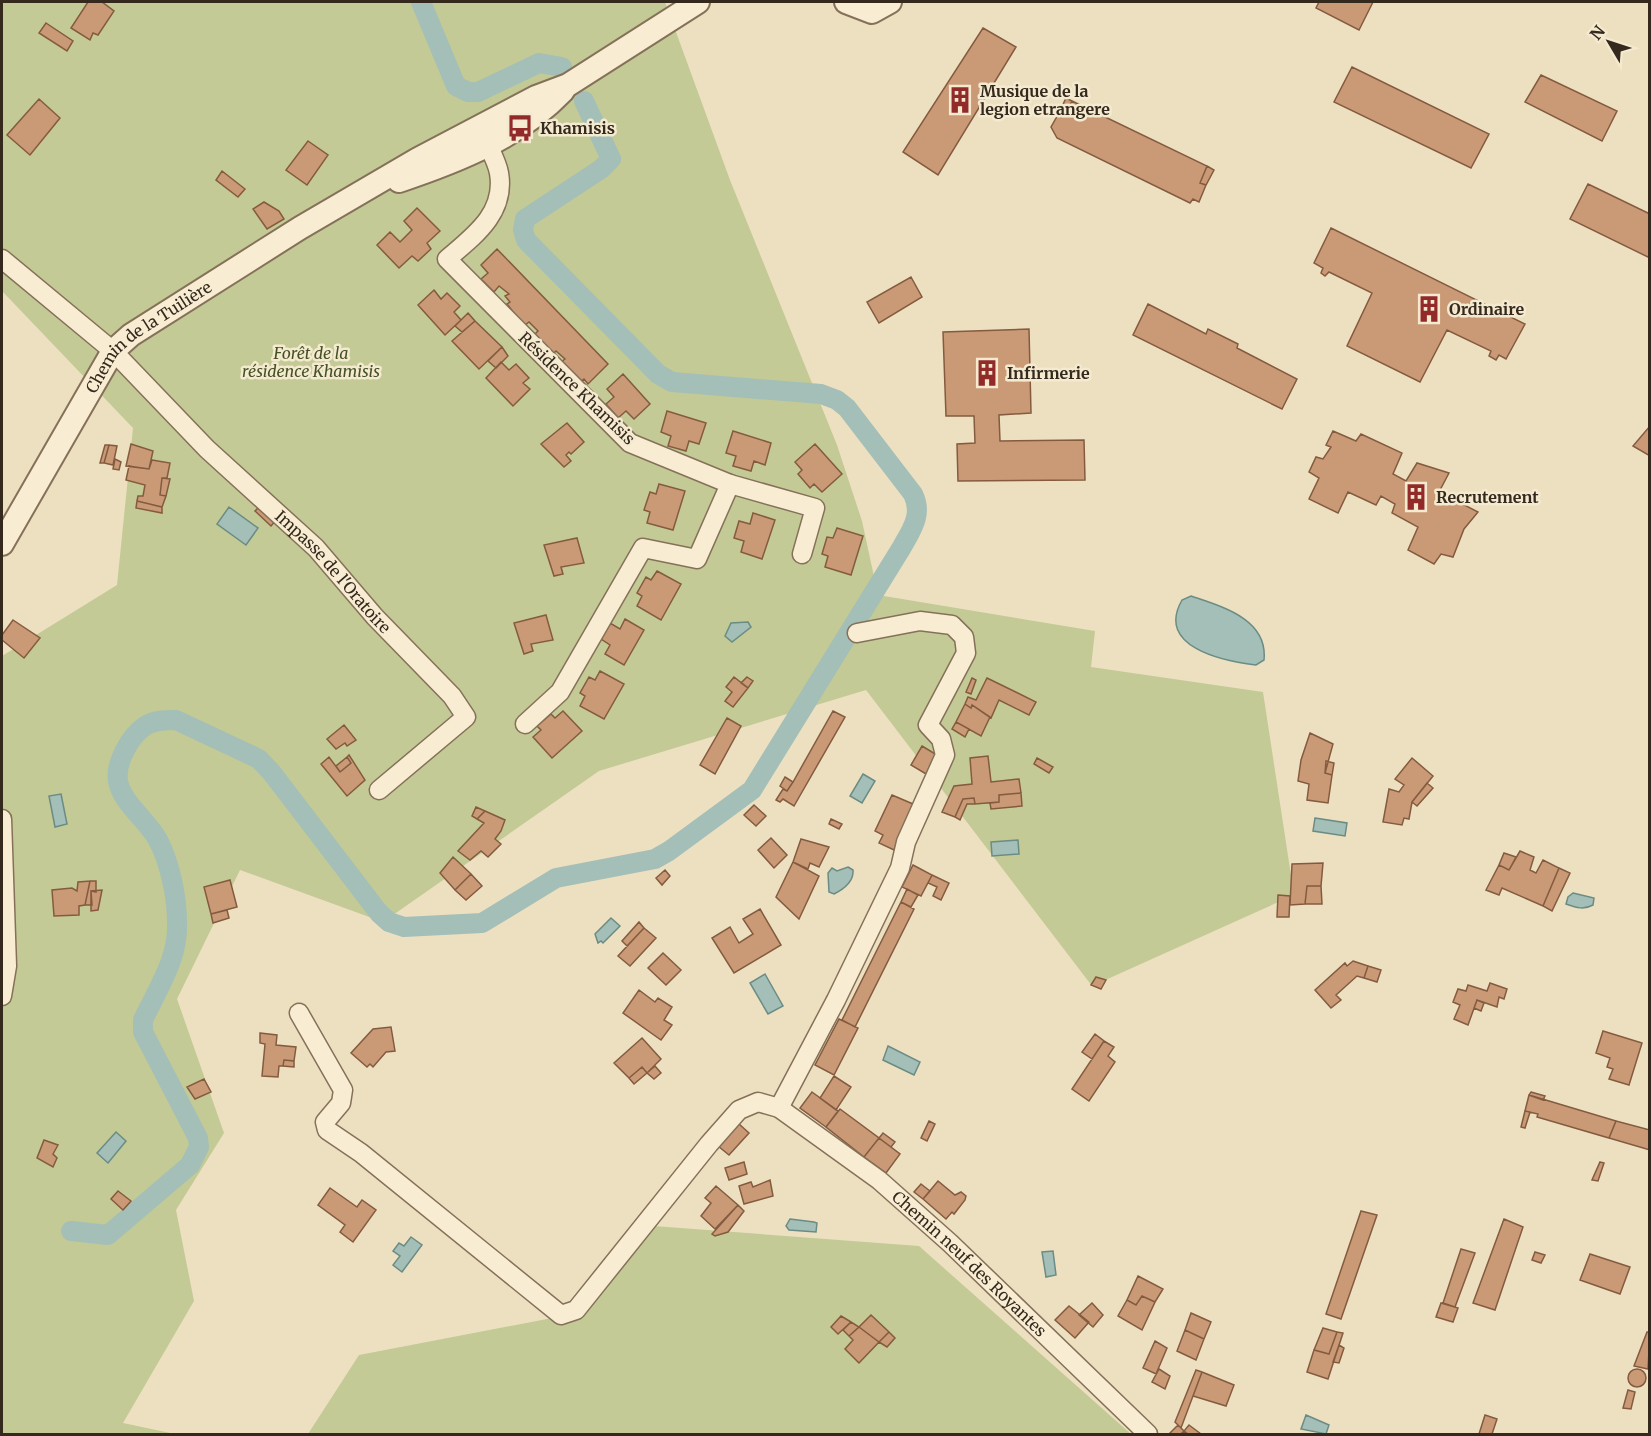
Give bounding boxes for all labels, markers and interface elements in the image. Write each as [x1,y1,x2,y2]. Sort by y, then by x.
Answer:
north arrow [1579,12,1639,72]
text: N [1586,21,1609,44]
place label: Musique de la legion etrangere [980,81,1110,119]
building icon: Musique de la legion etrangere [945,85,975,115]
bus stop icon: Khamisis [505,113,535,143]
place label: Khamisis [540,118,615,138]
street label: Chemin de la Tuilière [81,277,215,396]
building icon: Ordinaire [1414,294,1444,324]
place label: Ordinaire [1449,299,1524,319]
street label: Résidence Khamisis [515,327,639,449]
park label: Forêt de la résidence Khamisis [242,343,380,381]
building icon: Infirmerie [972,358,1002,388]
place label: Infirmerie [1007,363,1090,383]
building icon: Recrutement [1401,482,1431,512]
place label: Recrutement [1436,487,1539,507]
street label: Impasse de l'Oratoire [271,506,395,637]
street label: Chemin neuf des Royantes [888,1187,1051,1341]

